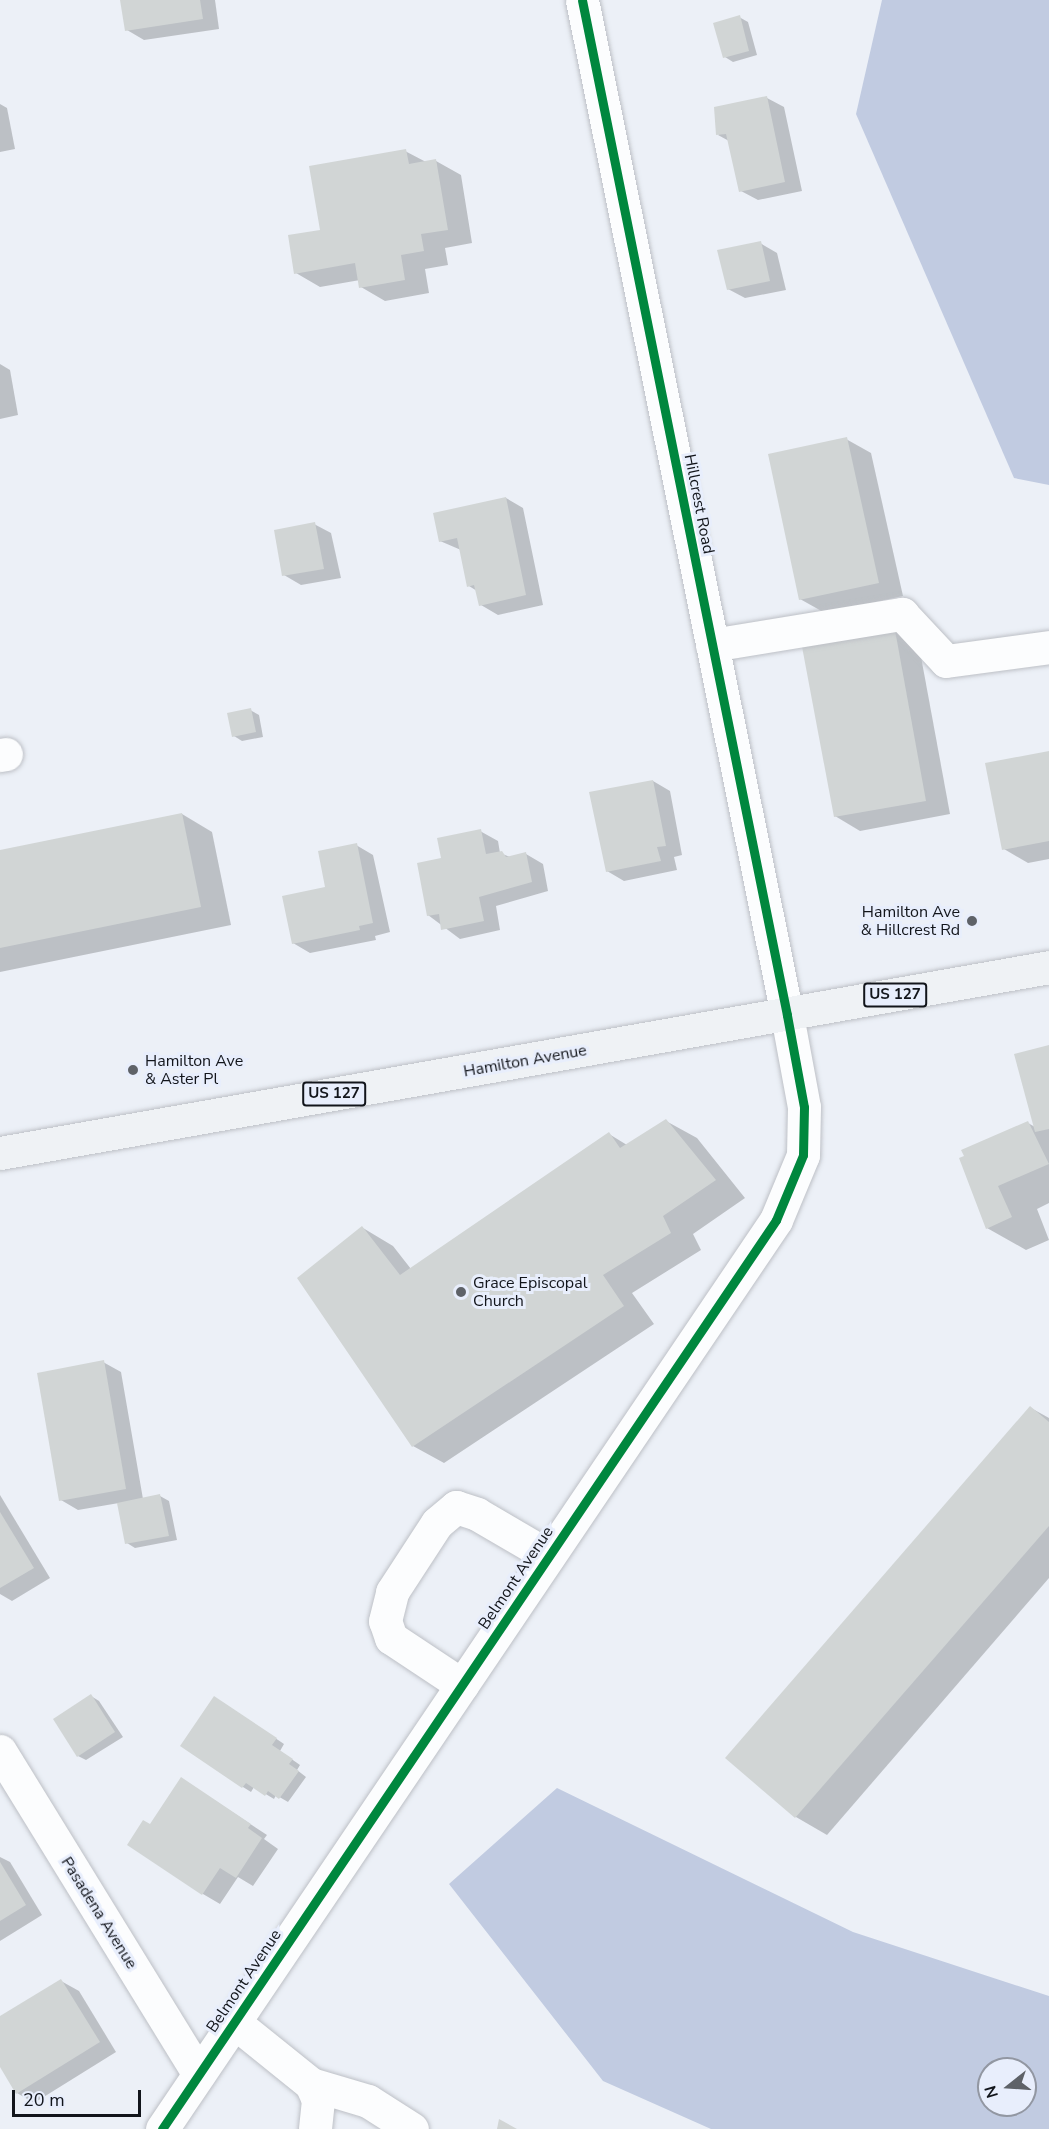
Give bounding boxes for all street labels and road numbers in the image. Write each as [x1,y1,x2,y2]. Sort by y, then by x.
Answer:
street label: Hillcrest Road [680,452,718,556]
road number: US 127 [862,983,928,1007]
street label: Hamilton Avenue [462,1041,588,1081]
road number: US 127 [301,1082,367,1106]
street label: Belmont Avenue [475,1523,557,1633]
street label: Pasadena Avenue [57,1853,141,1973]
street label: Belmont Avenue [203,1926,285,2036]

